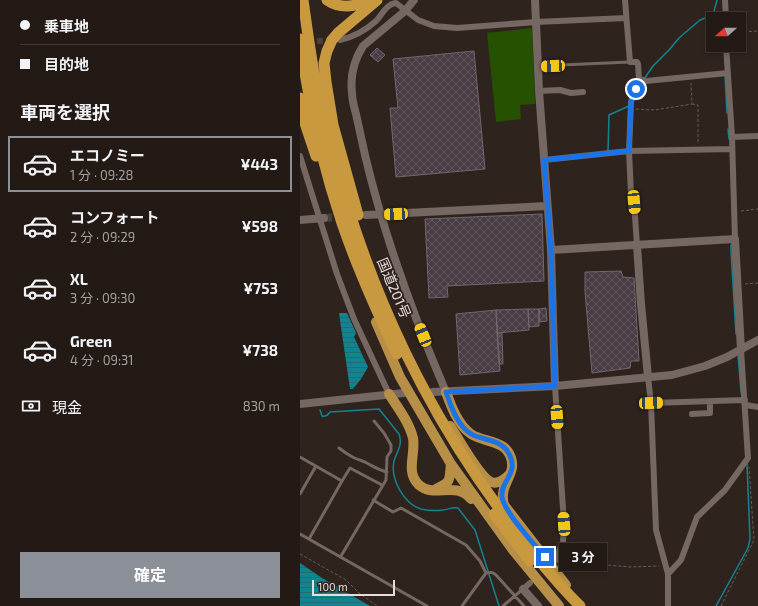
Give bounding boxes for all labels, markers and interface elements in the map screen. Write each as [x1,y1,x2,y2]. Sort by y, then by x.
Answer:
north arrow [706,12,746,52]
map controls [706,12,746,52]
text: 乗車地 [44,17,89,35]
text: 目的地 [44,55,89,73]
car [541,59,565,73]
route start [627,80,645,98]
text: 車両を選択 [20,101,110,123]
icon: car [22,146,58,182]
text: エコノミー [70,146,145,164]
text: ¥443 [240,155,278,173]
text: 1 分 · 09:28 [70,167,133,183]
car [627,190,641,214]
car [384,207,408,221]
icon: car [22,208,58,244]
text: コンフォート [70,208,160,226]
text: ¥598 [242,217,278,235]
text: 2 分 · 09:29 [70,229,135,245]
street label: 国道201号 [374,255,415,321]
icon: car [22,270,58,306]
text: XL [70,270,88,288]
text: ¥753 [243,279,278,297]
text: 3 分 · 09:30 [70,290,135,306]
car [413,322,433,348]
icon: car [22,332,58,368]
text: Green [70,332,112,350]
text: ¥738 [242,341,278,359]
text: 4 分 · 09:31 [70,352,134,368]
icon: cash [20,395,42,417]
car [639,397,663,409]
text: 現金 [52,398,82,416]
text: 830 m [243,398,280,414]
car [550,405,564,429]
car [557,512,571,536]
callout: 3 分 [559,543,607,571]
route end [536,548,554,566]
text: 3 分 [571,549,595,565]
button: 確定 [20,552,280,598]
scale bar [312,578,395,597]
text: 100 m [318,580,348,593]

